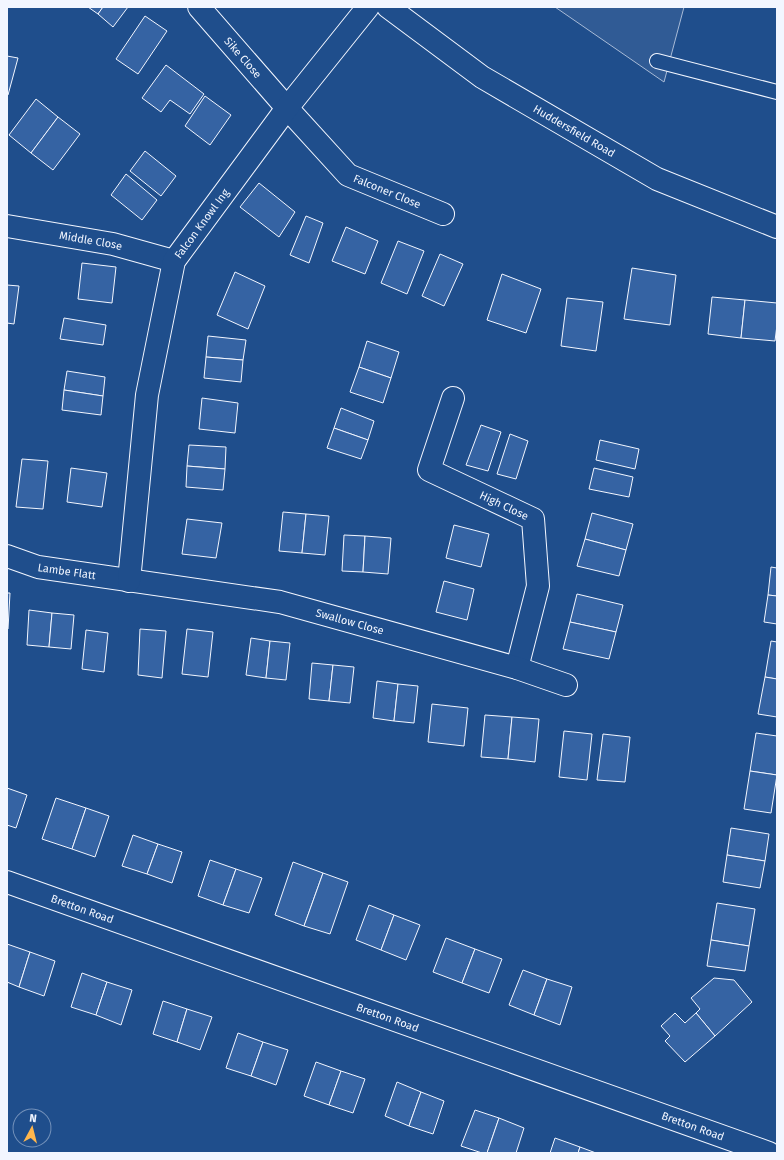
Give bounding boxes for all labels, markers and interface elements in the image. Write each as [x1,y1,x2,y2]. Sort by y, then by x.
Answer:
street label: Sike Close [222,34,264,81]
street label: Huddersfield Road [531,102,618,160]
street label: Falconer Close [352,171,423,211]
street label: Falcon Knowl Ing [172,186,232,261]
street label: Middle Close [58,228,124,253]
street label: High Close [478,488,531,522]
street label: Lambe Flatt [37,561,97,582]
street label: Swallow Close [314,606,385,637]
street label: Bretton Road [49,892,115,926]
street label: Bretton Road [355,1000,421,1034]
north arrow [12,1108,52,1148]
street label: Bretton Road [660,1109,726,1143]
text: N [29,1112,38,1125]

